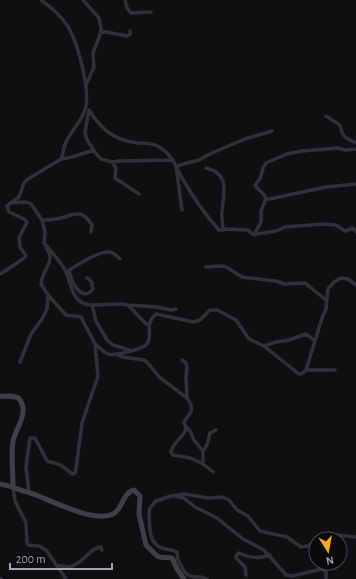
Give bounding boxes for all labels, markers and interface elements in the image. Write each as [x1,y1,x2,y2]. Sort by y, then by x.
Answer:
north arrow [308,531,348,571]
scale bar [10,545,112,571]
text: 200 m [16,553,46,565]
text: N [325,554,335,566]

